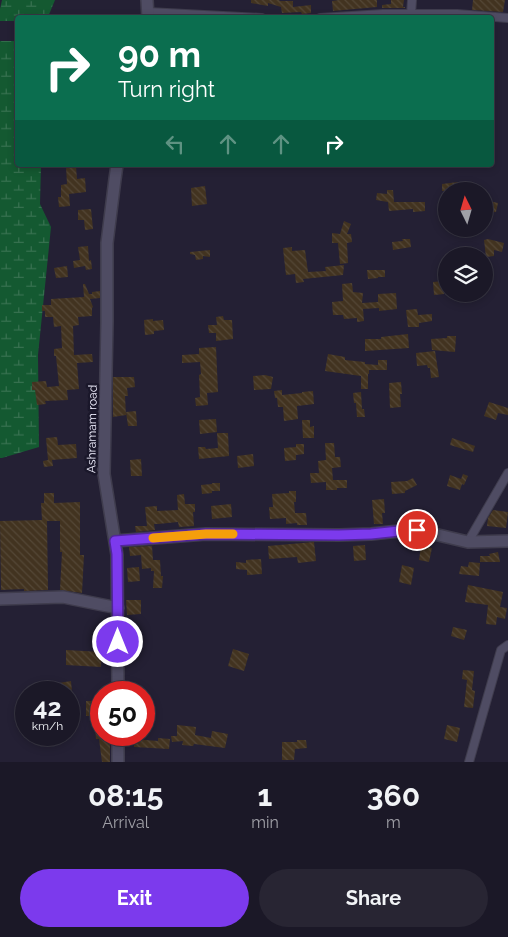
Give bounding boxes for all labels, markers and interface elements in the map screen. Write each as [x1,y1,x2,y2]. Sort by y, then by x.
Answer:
text: 90 m [118,34,201,75]
icon: right [35,35,100,100]
text: Turn right [118,76,215,102]
icon: left [161,130,189,158]
icon: ahead [214,130,242,158]
icon: ahead [267,130,295,158]
icon: right [320,130,348,158]
north arrow [438,182,492,238]
map controls [438,182,493,302]
button: layers [438,247,493,302]
street label: Ashramam road [84,385,100,473]
pin [396,509,438,551]
icon: arrive [403,516,431,544]
position arrow [91,615,143,667]
speed limit sign: 50 [90,681,155,746]
text: 42 [33,692,62,722]
text: km/h [32,719,63,733]
text: 08:15 [88,778,163,813]
text: 1 [258,778,272,813]
text: 360 [367,778,420,813]
text: Arrival [102,813,149,832]
text: min [251,813,279,832]
text: m [386,813,401,832]
button: Exit [20,869,249,927]
button: Share [259,869,488,927]

